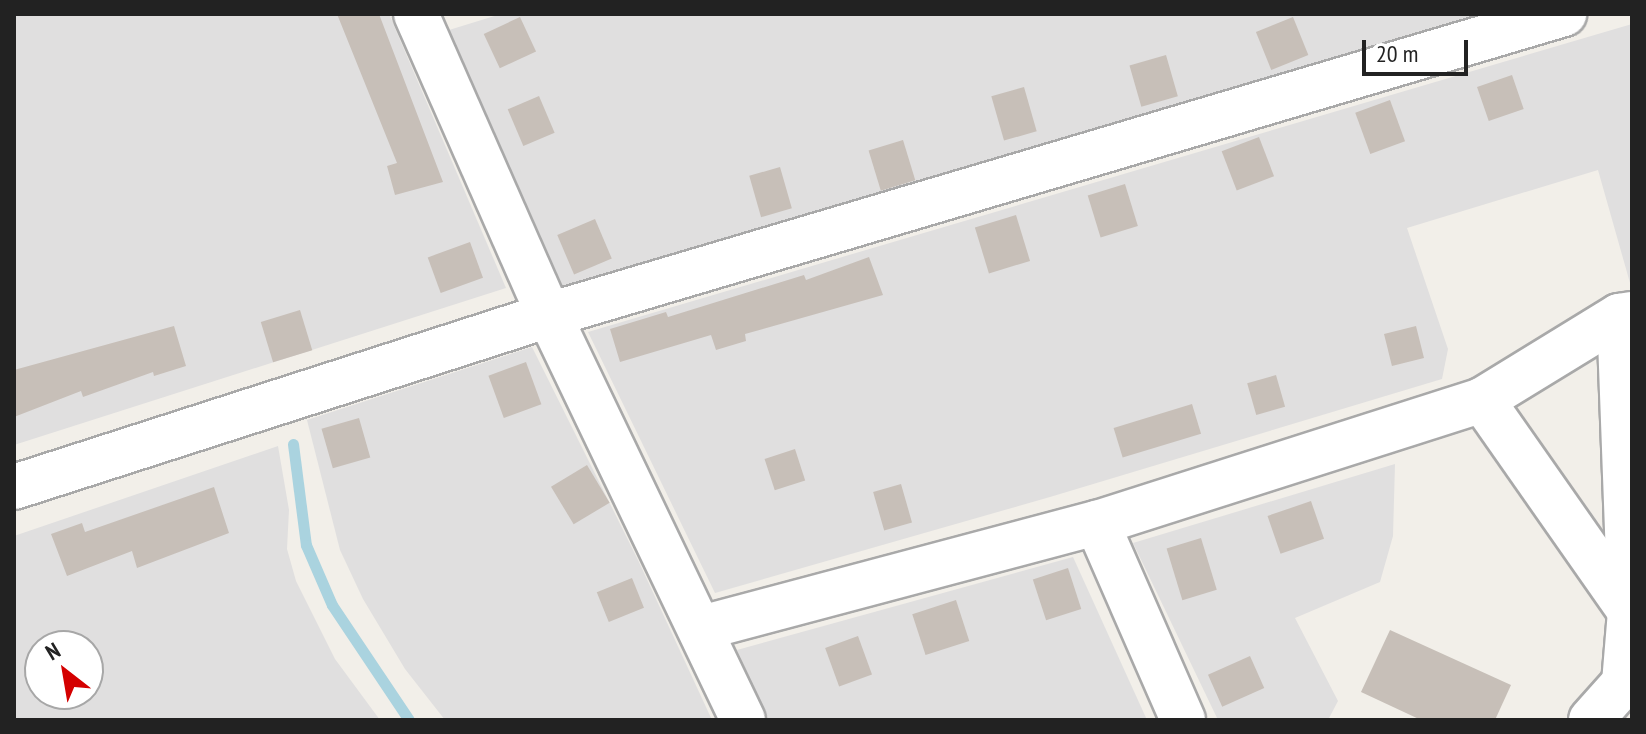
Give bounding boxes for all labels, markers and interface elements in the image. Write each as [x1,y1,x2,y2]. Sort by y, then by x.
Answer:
scale bar [1366,24,1472,74]
text: 20 m [1376,38,1418,69]
north arrow [24,630,104,710]
text: N [40,636,65,666]

